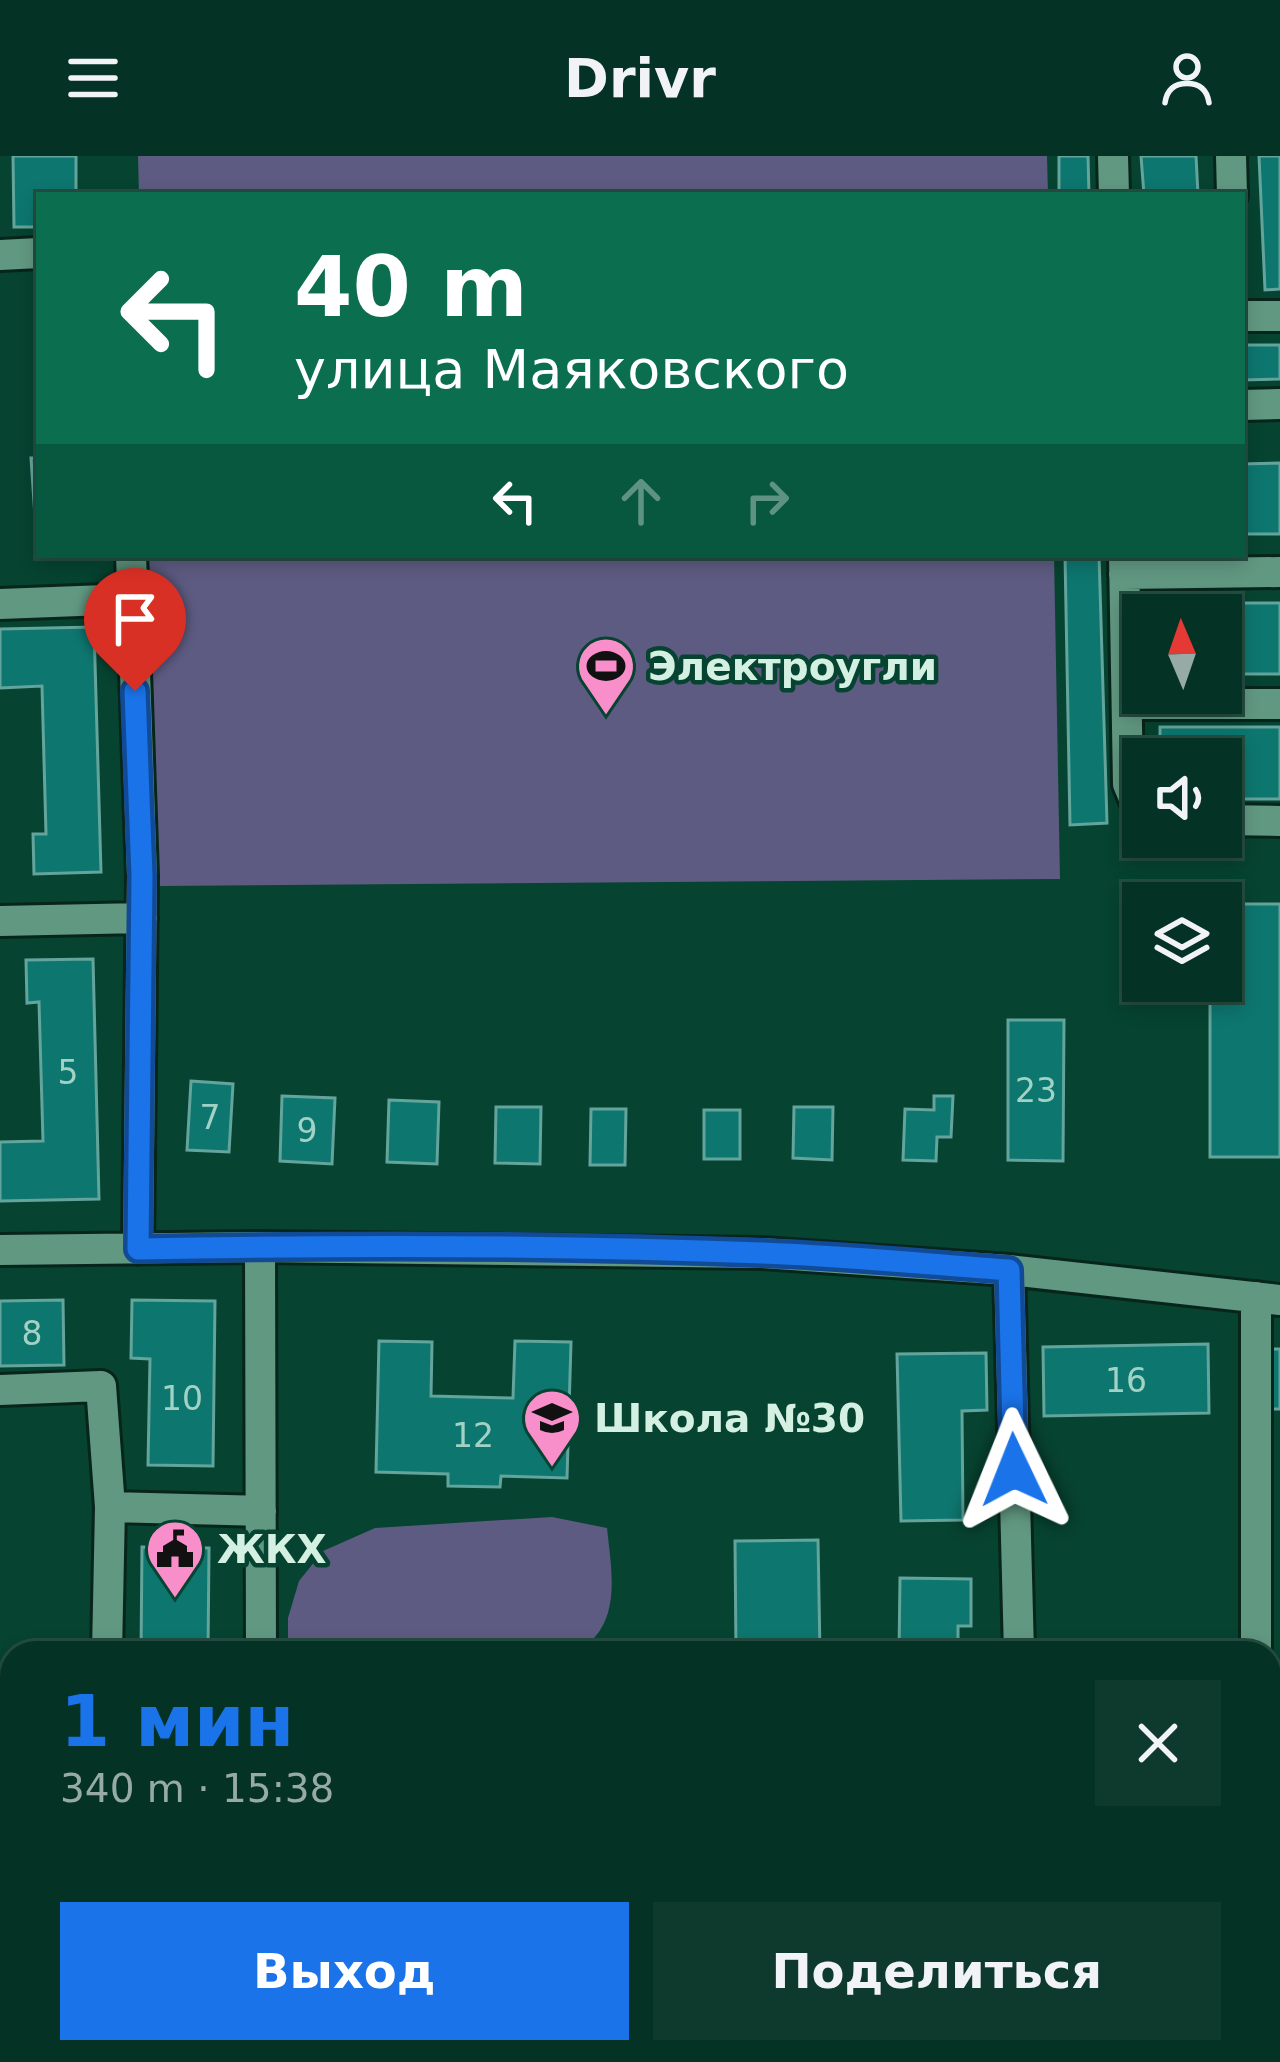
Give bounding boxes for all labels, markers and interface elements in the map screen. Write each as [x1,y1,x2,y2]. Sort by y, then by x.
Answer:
icon: menu [60,45,126,111]
icon: person [1154,45,1220,111]
text: Drivr [564,47,716,110]
text: 40 m [294,238,528,336]
icon: left [96,240,252,396]
text: улица Маяковского [294,338,849,401]
icon: left [482,468,548,534]
icon: ahead [608,468,674,534]
icon: right [734,468,800,534]
pin [84,568,186,691]
icon: arrive [102,586,168,652]
north arrow [1122,594,1242,714]
map controls [1122,594,1242,1002]
sports icon: Электроугли [575,635,637,717]
place label: Электроугли [648,644,937,689]
button: sound [1122,738,1242,858]
button: layers [1122,882,1242,1002]
house number: 5 [58,1053,79,1092]
house number: 23 [1015,1071,1057,1110]
house number: 7 [200,1098,221,1137]
house number: 9 [297,1111,318,1150]
house number: 8 [22,1314,43,1353]
house number: 16 [1105,1361,1147,1400]
house number: 10 [161,1379,203,1418]
school or university icon: Школа №30 [521,1387,583,1469]
place label: Школа №30 [594,1396,865,1441]
position arrow [951,1407,1077,1533]
house number: 12 [452,1416,494,1455]
public building icon: ЖКХ [144,1518,206,1600]
place label: ЖКХ [217,1527,327,1572]
text: 1 мин [60,1679,294,1763]
button: close [1095,1680,1221,1806]
text: 340 m · 15:38 [60,1766,334,1811]
button: Выход [60,1902,629,2040]
button: Поделиться [653,1902,1221,2040]

